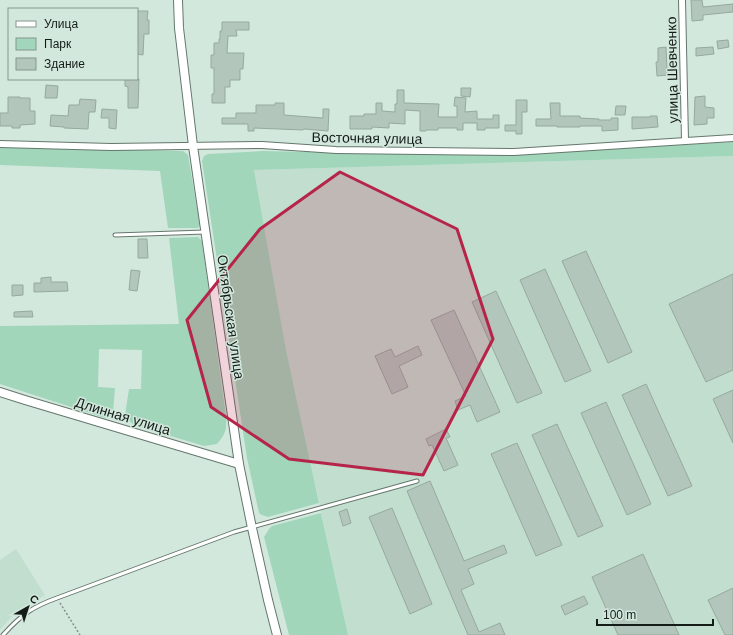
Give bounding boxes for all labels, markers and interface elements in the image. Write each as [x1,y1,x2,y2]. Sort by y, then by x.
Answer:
legend [8,8,138,80]
street label: улица Шевченко [663,16,681,123]
text: Улица [44,17,78,31]
text: Парк [44,37,72,51]
text: Здание [44,57,85,71]
street label: Восточная улица [312,129,423,147]
street label: Октябрьская улица [214,254,248,380]
street label: Длинная улица [73,394,173,438]
north arrow [8,587,48,627]
text: С [27,592,41,606]
scale bar [597,601,713,627]
text: 100 m [603,608,636,622]

